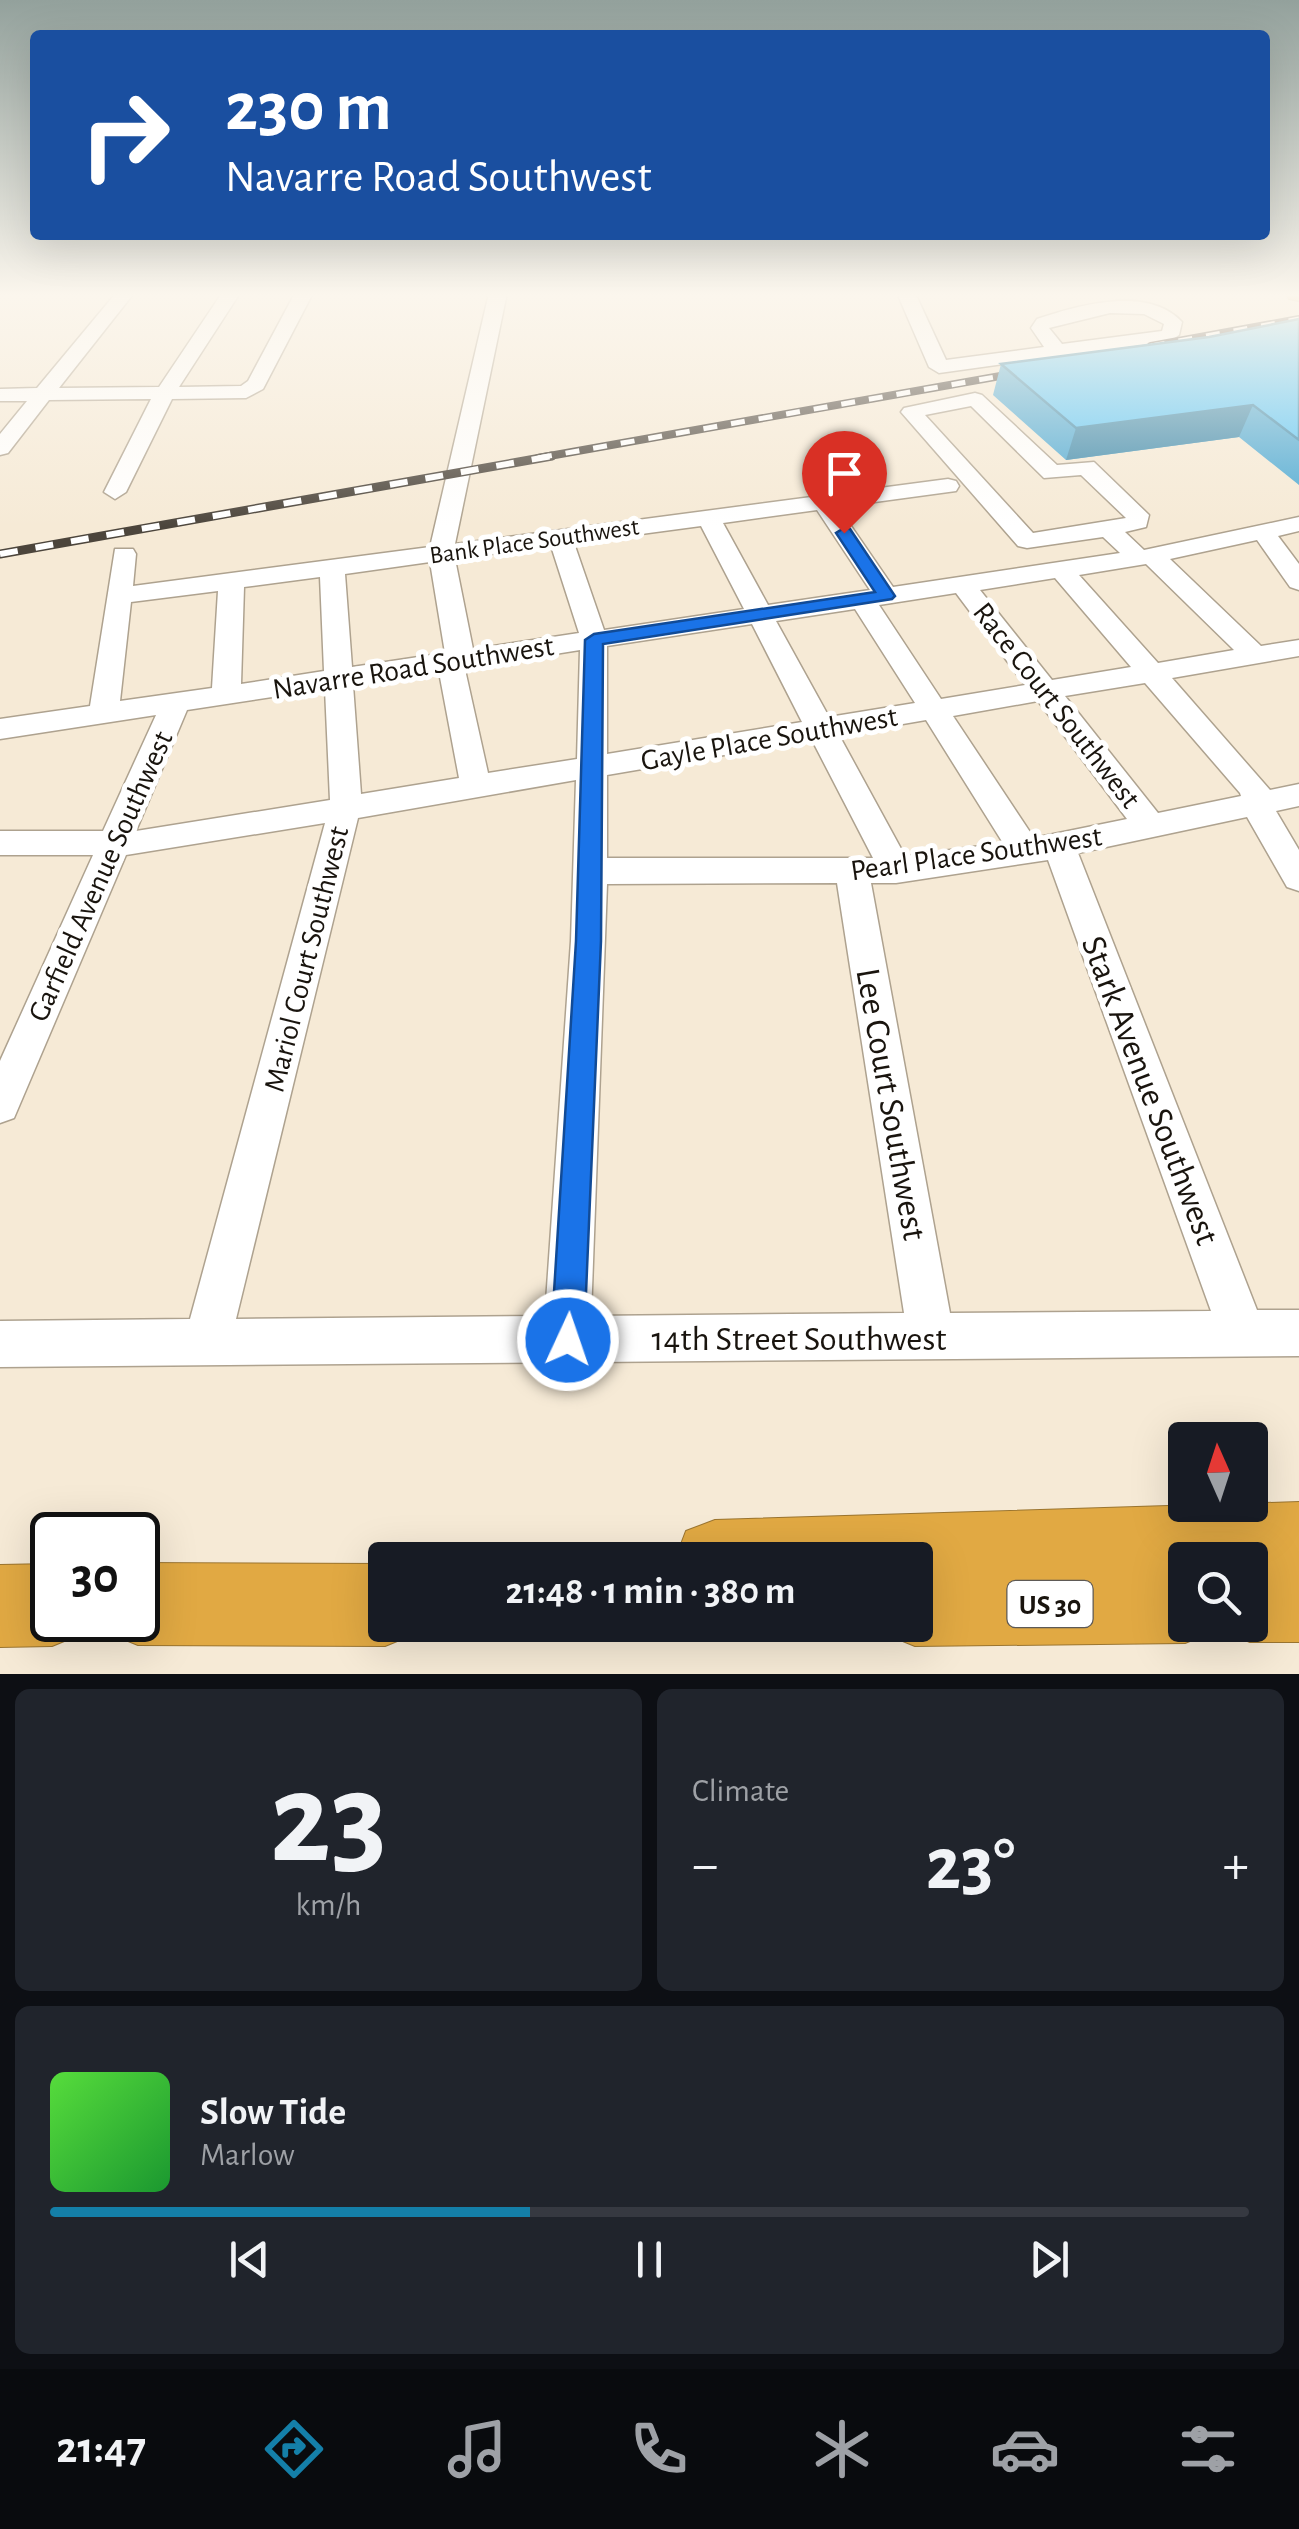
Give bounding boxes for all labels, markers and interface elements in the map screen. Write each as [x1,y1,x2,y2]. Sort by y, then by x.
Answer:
icon: right [60,70,190,200]
text: 230 m [225,73,392,143]
text: Navarre Road Southwest [225,155,652,200]
pin [802,431,887,534]
icon: arrive [817,446,872,501]
street label: Bank Place Southwest [428,514,641,569]
street label: Race Court Southwest [967,597,1146,814]
street label: Navarre Road Southwest [270,631,556,705]
street label: Gayle Place Southwest [639,702,900,776]
street label: Garfield Avenue Southwest [23,726,179,1026]
street label: Pearl Place Southwest [849,821,1104,886]
street label: Mariol Court Southwest [259,823,355,1095]
street label: Stark Avenue Southwest [1075,931,1225,1250]
street label: Lee Court Southwest [849,966,932,1243]
position arrow [516,1288,620,1392]
street label: 14th Street Southwest [651,1322,947,1357]
north arrow [1168,1422,1268,1522]
map controls [1168,1422,1268,1642]
speed limit sign: 30 [30,1512,160,1642]
button: search [1168,1542,1268,1642]
text: 21:48 · 1 min · 380 m [506,1573,795,1611]
road number: US 30 [1008,1581,1092,1627]
text: 23 [270,1756,387,1886]
text: Climate [692,1775,789,1807]
text: 23° [926,1828,1015,1903]
text: − [692,1838,718,1893]
text: + [1223,1838,1249,1893]
text: km/h [295,1889,362,1921]
text: Slow Tide [200,2094,346,2132]
text: Marlow [200,2139,295,2171]
icon: previous [222,2232,277,2287]
icon: pause [622,2232,677,2287]
icon: next [1022,2232,1077,2287]
icon: directions [259,2414,329,2484]
icon: music [442,2414,512,2484]
icon: phone [624,2414,694,2484]
icon: climate [807,2414,877,2484]
icon: car [990,2414,1060,2484]
icon: filters [1173,2414,1243,2484]
text: 21:47 [56,2426,146,2471]

